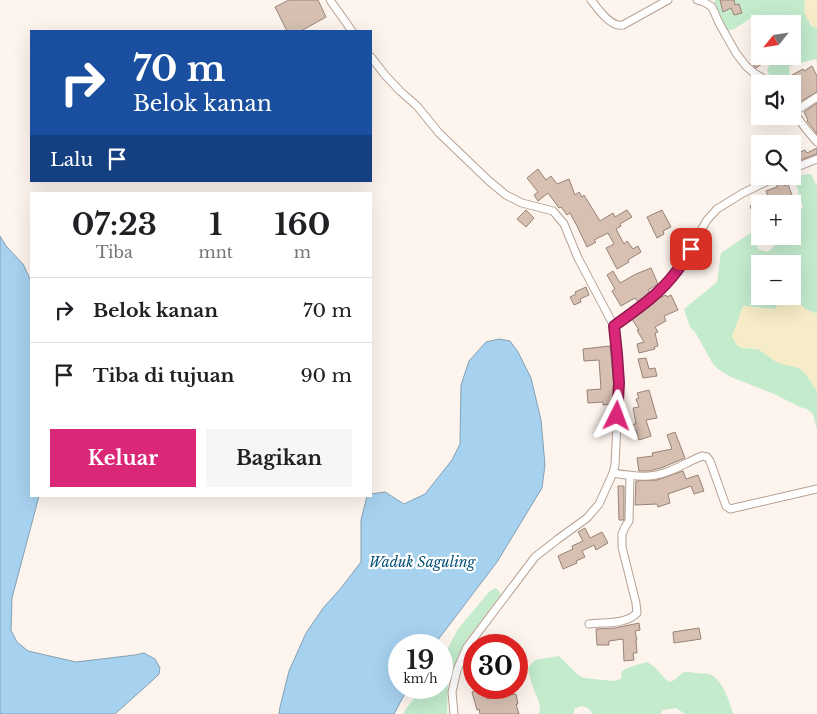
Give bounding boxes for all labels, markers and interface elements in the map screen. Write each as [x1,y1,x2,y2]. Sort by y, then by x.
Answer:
north arrow [751,15,801,65]
map controls [751,15,801,305]
text: 70 m [133,47,226,90]
icon: right [50,50,115,115]
button: sound [751,75,801,125]
text: Belok kanan [133,90,272,117]
button: search [751,135,801,185]
icon: arrive [103,145,131,173]
text: Lalu [50,148,93,171]
button: + [751,195,801,245]
text: 07:23 [72,206,157,243]
text: 1 [209,206,222,243]
text: 160 [274,206,330,243]
pin [670,228,712,270]
icon: arrive [677,235,705,263]
text: Tiba [96,242,133,262]
text: mnt [199,242,233,262]
text: m [294,242,311,262]
button: − [751,255,801,305]
icon: right [50,296,78,324]
text: Belok kanan [93,299,218,322]
text: 70 m [303,299,352,322]
icon: arrive [50,361,78,389]
text: Tiba di tujuan [93,364,234,387]
text: 90 m [300,364,352,387]
position arrow [590,389,642,441]
button: Keluar [50,429,196,487]
button: Bagikan [206,429,352,487]
water label: Waduk Saguling [369,553,477,571]
speed limit sign: 30 [463,634,528,699]
text: 19 [407,645,434,676]
text: km/h [403,671,438,686]

